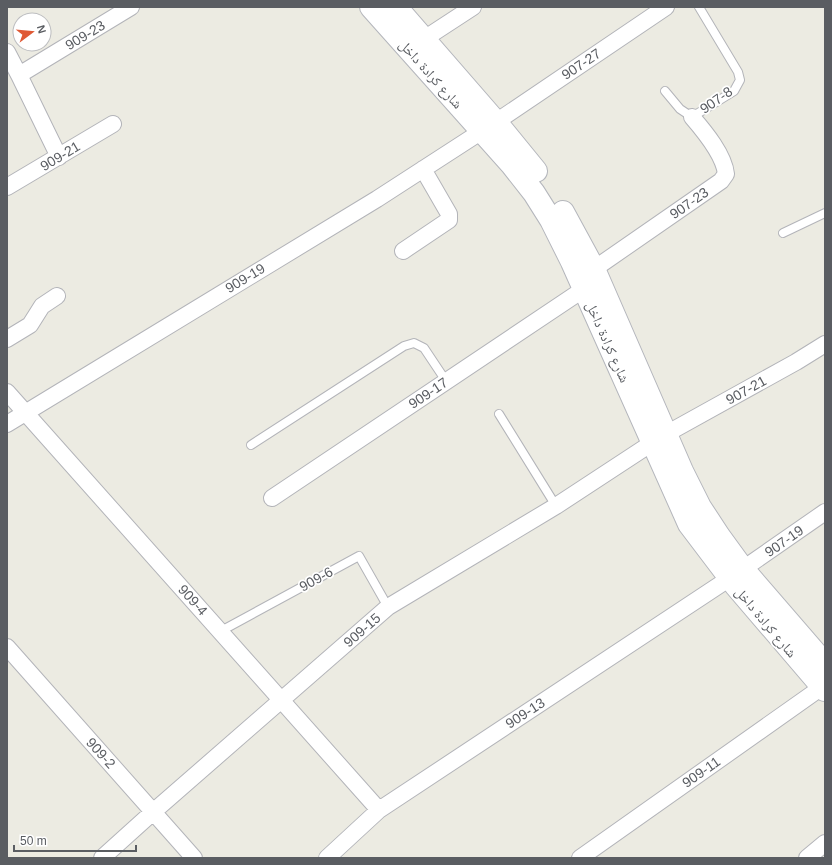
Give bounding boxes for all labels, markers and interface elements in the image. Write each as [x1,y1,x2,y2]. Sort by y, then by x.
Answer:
north arrow [12,12,52,52]
street label: 909-23 [62,17,108,53]
text: N [35,24,48,35]
street label: شارع كرادة داخل [394,36,466,113]
street label: 907-27 [558,45,604,83]
street label: 907-8 [697,83,735,117]
street label: 909-21 [37,138,83,174]
street label: 907-23 [667,184,712,222]
street label: 909-19 [222,260,268,296]
street label: شارع كرادة داخل [581,299,633,386]
street label: 907-21 [723,372,769,408]
street label: 909-17 [405,374,451,412]
street label: 907-19 [762,522,807,560]
street label: 909-6 [296,563,336,595]
street label: 909-4 [175,581,211,619]
street label: شارع كرادة داخل [730,584,800,662]
street label: 909-15 [340,610,384,650]
street label: 909-13 [502,694,548,732]
street label: 909-2 [83,734,119,772]
street label: 909-11 [679,753,723,791]
scale bar [14,827,136,853]
text: 50 m [20,834,47,848]

